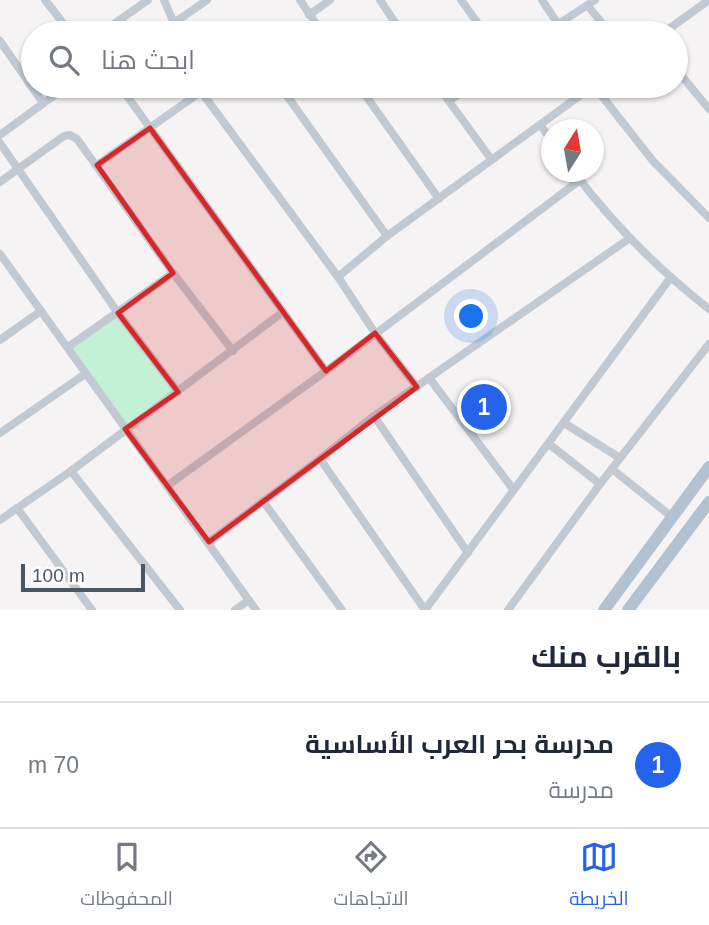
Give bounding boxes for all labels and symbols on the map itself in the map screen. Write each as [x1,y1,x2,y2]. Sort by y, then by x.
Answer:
north arrow [541,119,604,182]
your location [454,299,488,333]
pin: 1 [461,381,507,433]
scale bar [21,561,145,593]

